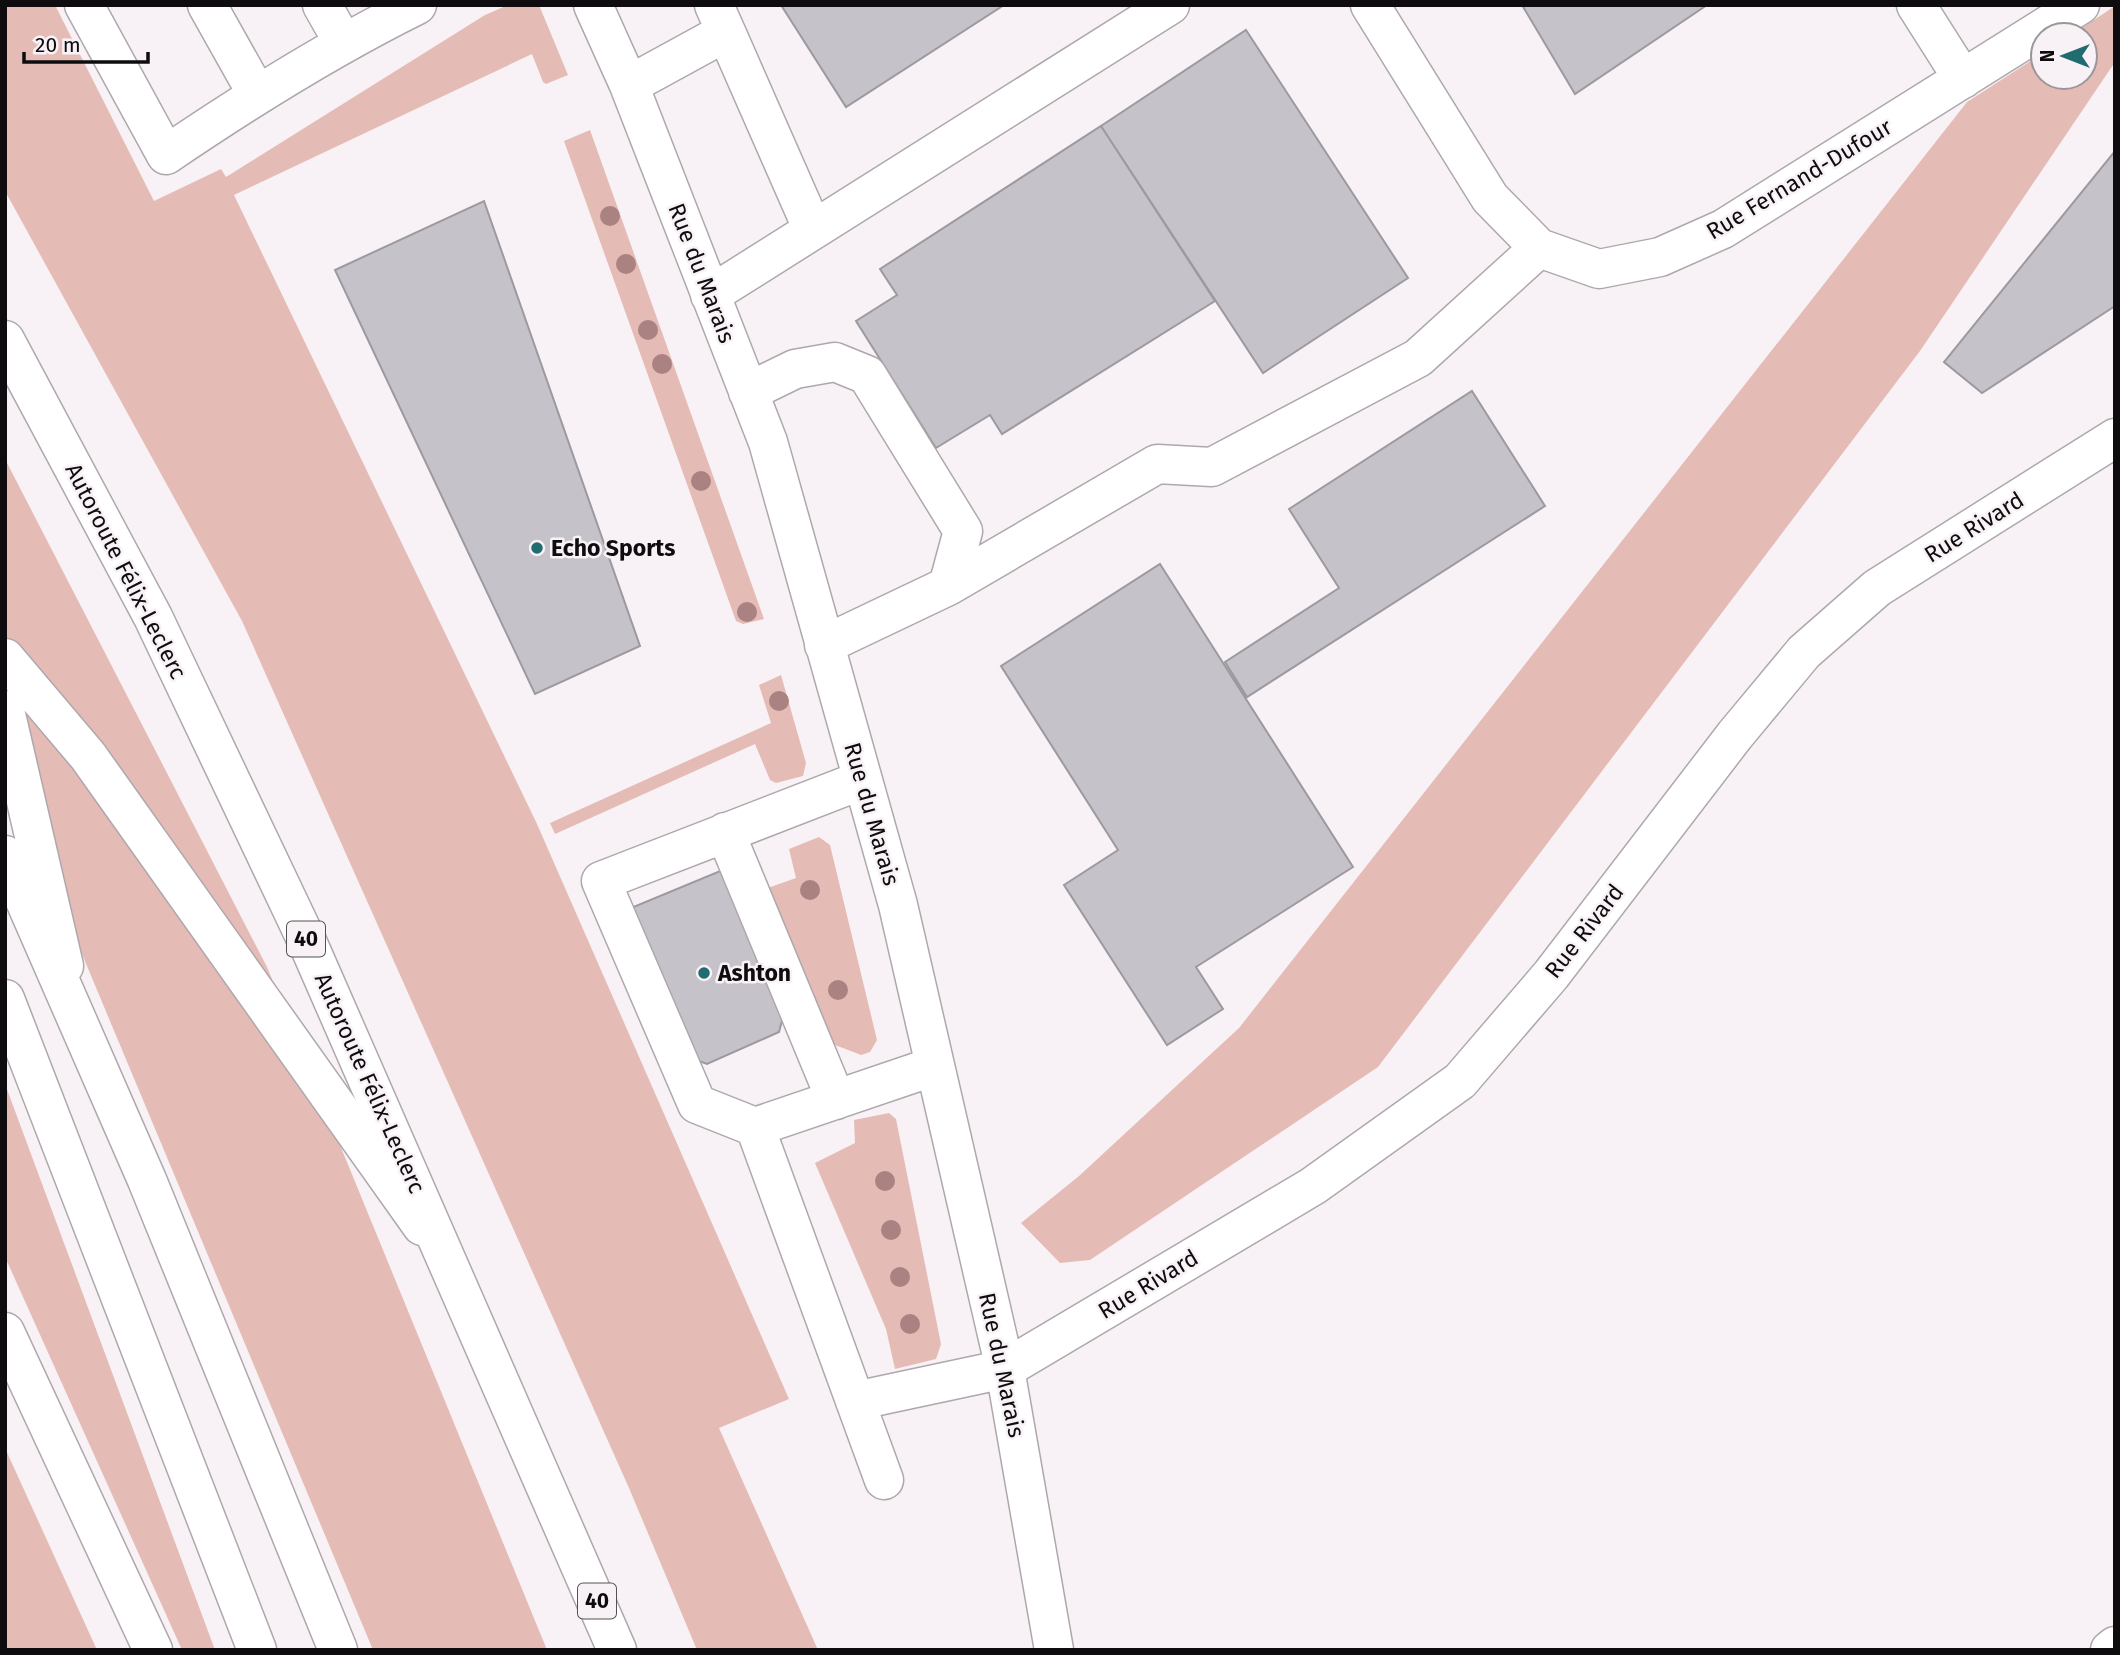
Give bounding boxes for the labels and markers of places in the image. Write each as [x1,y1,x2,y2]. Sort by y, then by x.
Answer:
place label: Echo Sports [551,534,675,562]
marker: Echo Sports [529,540,545,556]
place label: Ashton [717,959,791,987]
marker: Ashton [696,965,712,981]

